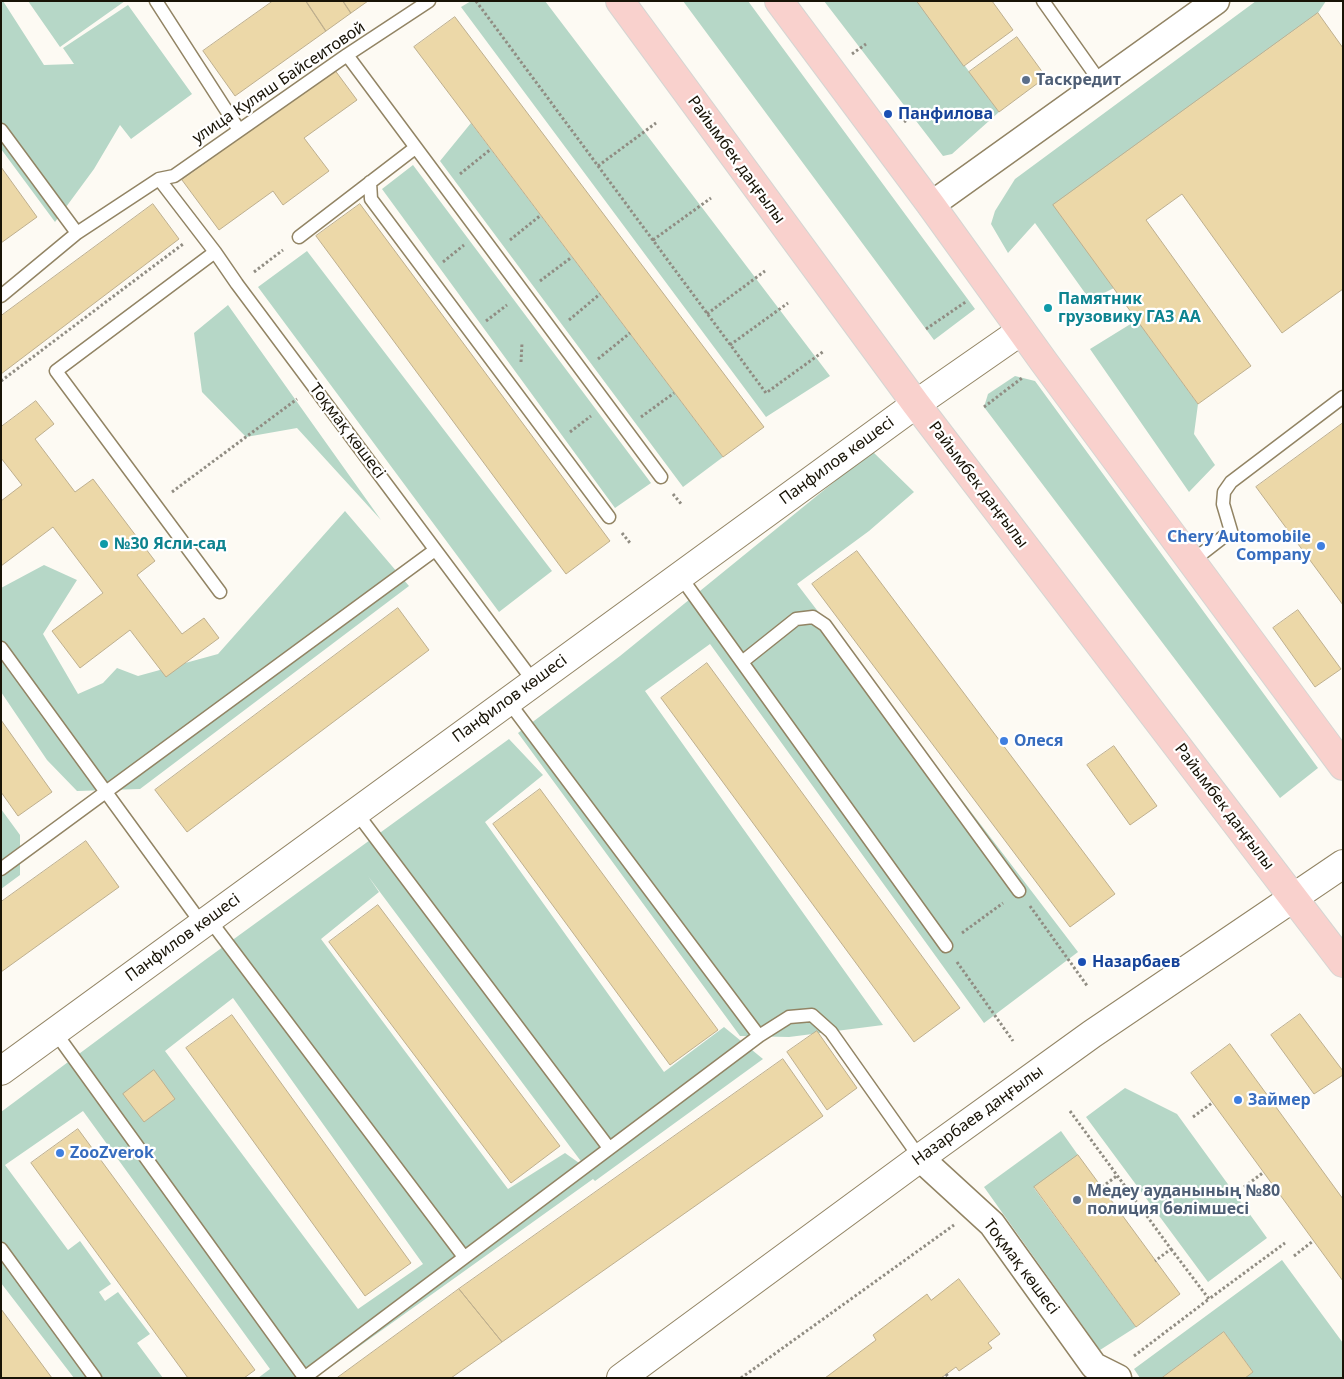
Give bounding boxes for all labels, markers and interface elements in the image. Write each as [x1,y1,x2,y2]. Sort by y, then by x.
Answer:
street label: улица Куляш Байсеитовой [189,18,369,148]
place label: Таскредит [1036,70,1121,90]
marker: Таскредит [1020,74,1032,86]
street label: Райымбек даңғылы [683,92,789,228]
place label: Панфилова [898,104,993,124]
marker: Панфилова [882,108,894,120]
place label: Памятник грузовику ГАЗ АА [1058,289,1201,327]
marker: Памятник грузовику ГАЗ АА [1042,302,1054,314]
street label: Тоқмақ көшесі [305,380,389,482]
street label: Панфилов көшесі [776,413,898,509]
street label: Райымбек даңғылы [924,418,1032,552]
place label: Chery Automobile Company [1167,527,1311,565]
place label: №30 Ясли-сад [114,534,226,554]
marker: №30 Ясли-сад [98,538,110,550]
marker: Chery Automobile Company [1315,540,1327,552]
street label: Панфилов көшесі [449,651,571,747]
place label: Олеся [1014,731,1063,751]
marker: Олеся [998,735,1010,747]
street label: Райымбек даңғылы [1170,740,1278,874]
street label: Панфилов көшесі [122,890,244,986]
place label: Назарбаев [1092,952,1180,972]
marker: Назарбаев [1076,956,1088,968]
street label: Назарбаев даңғылы [909,1062,1047,1170]
place label: Займер [1248,1090,1311,1110]
marker: Займер [1232,1094,1244,1106]
place label: ZooZverok [70,1143,154,1163]
marker: ZooZverok [54,1147,66,1159]
place label: Медеу ауданының №80 полиция бөлімшесі [1087,1181,1280,1219]
marker: Медеу ауданының №80 полиция бөлімшесі [1071,1194,1083,1206]
street label: Тоқмақ көшесі [979,1216,1063,1318]

